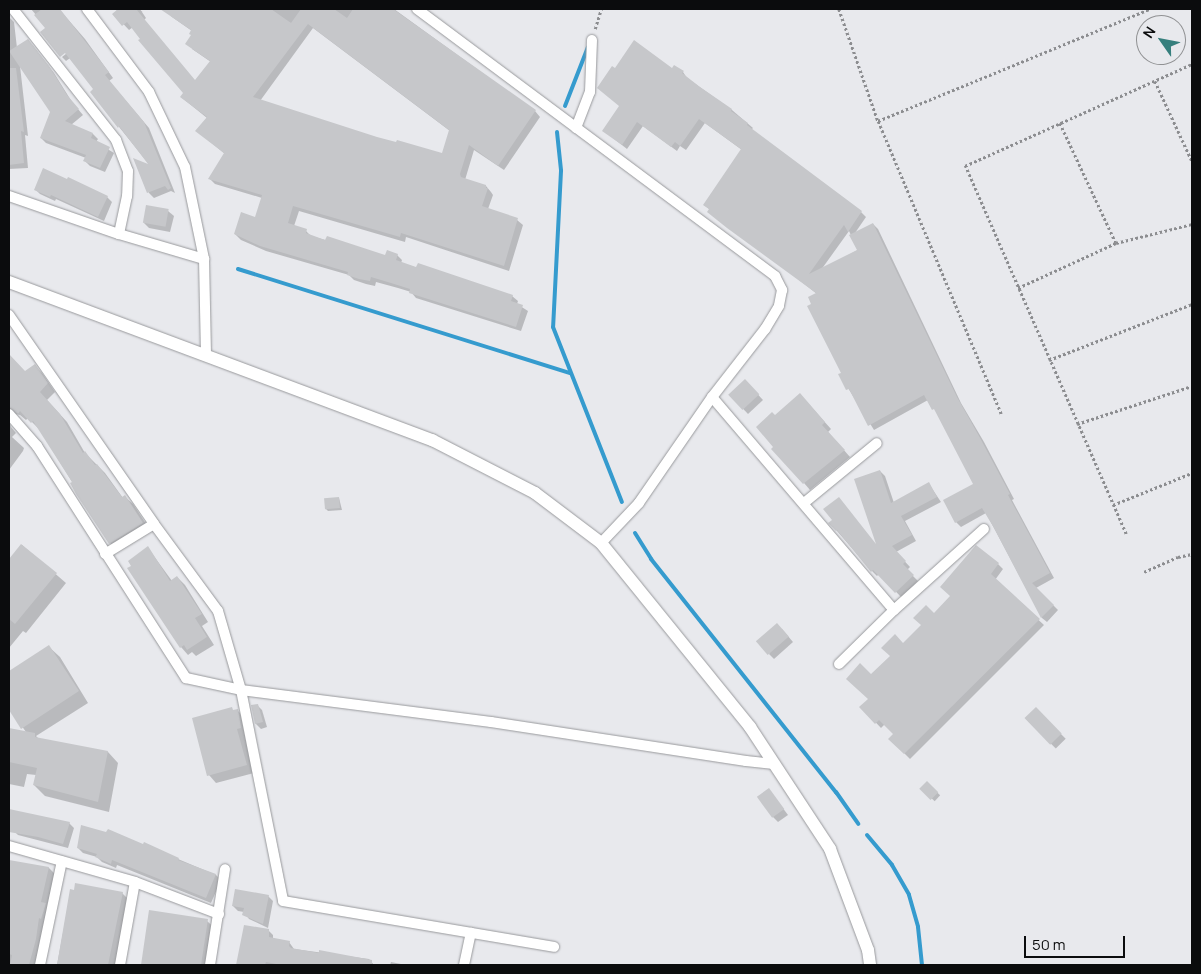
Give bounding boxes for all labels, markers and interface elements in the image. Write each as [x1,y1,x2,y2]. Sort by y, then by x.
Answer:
north arrow [1136,15,1186,65]
text: N [1138,23,1160,41]
scale bar [1026,926,1127,958]
text: 50 m [1032,934,1066,955]

